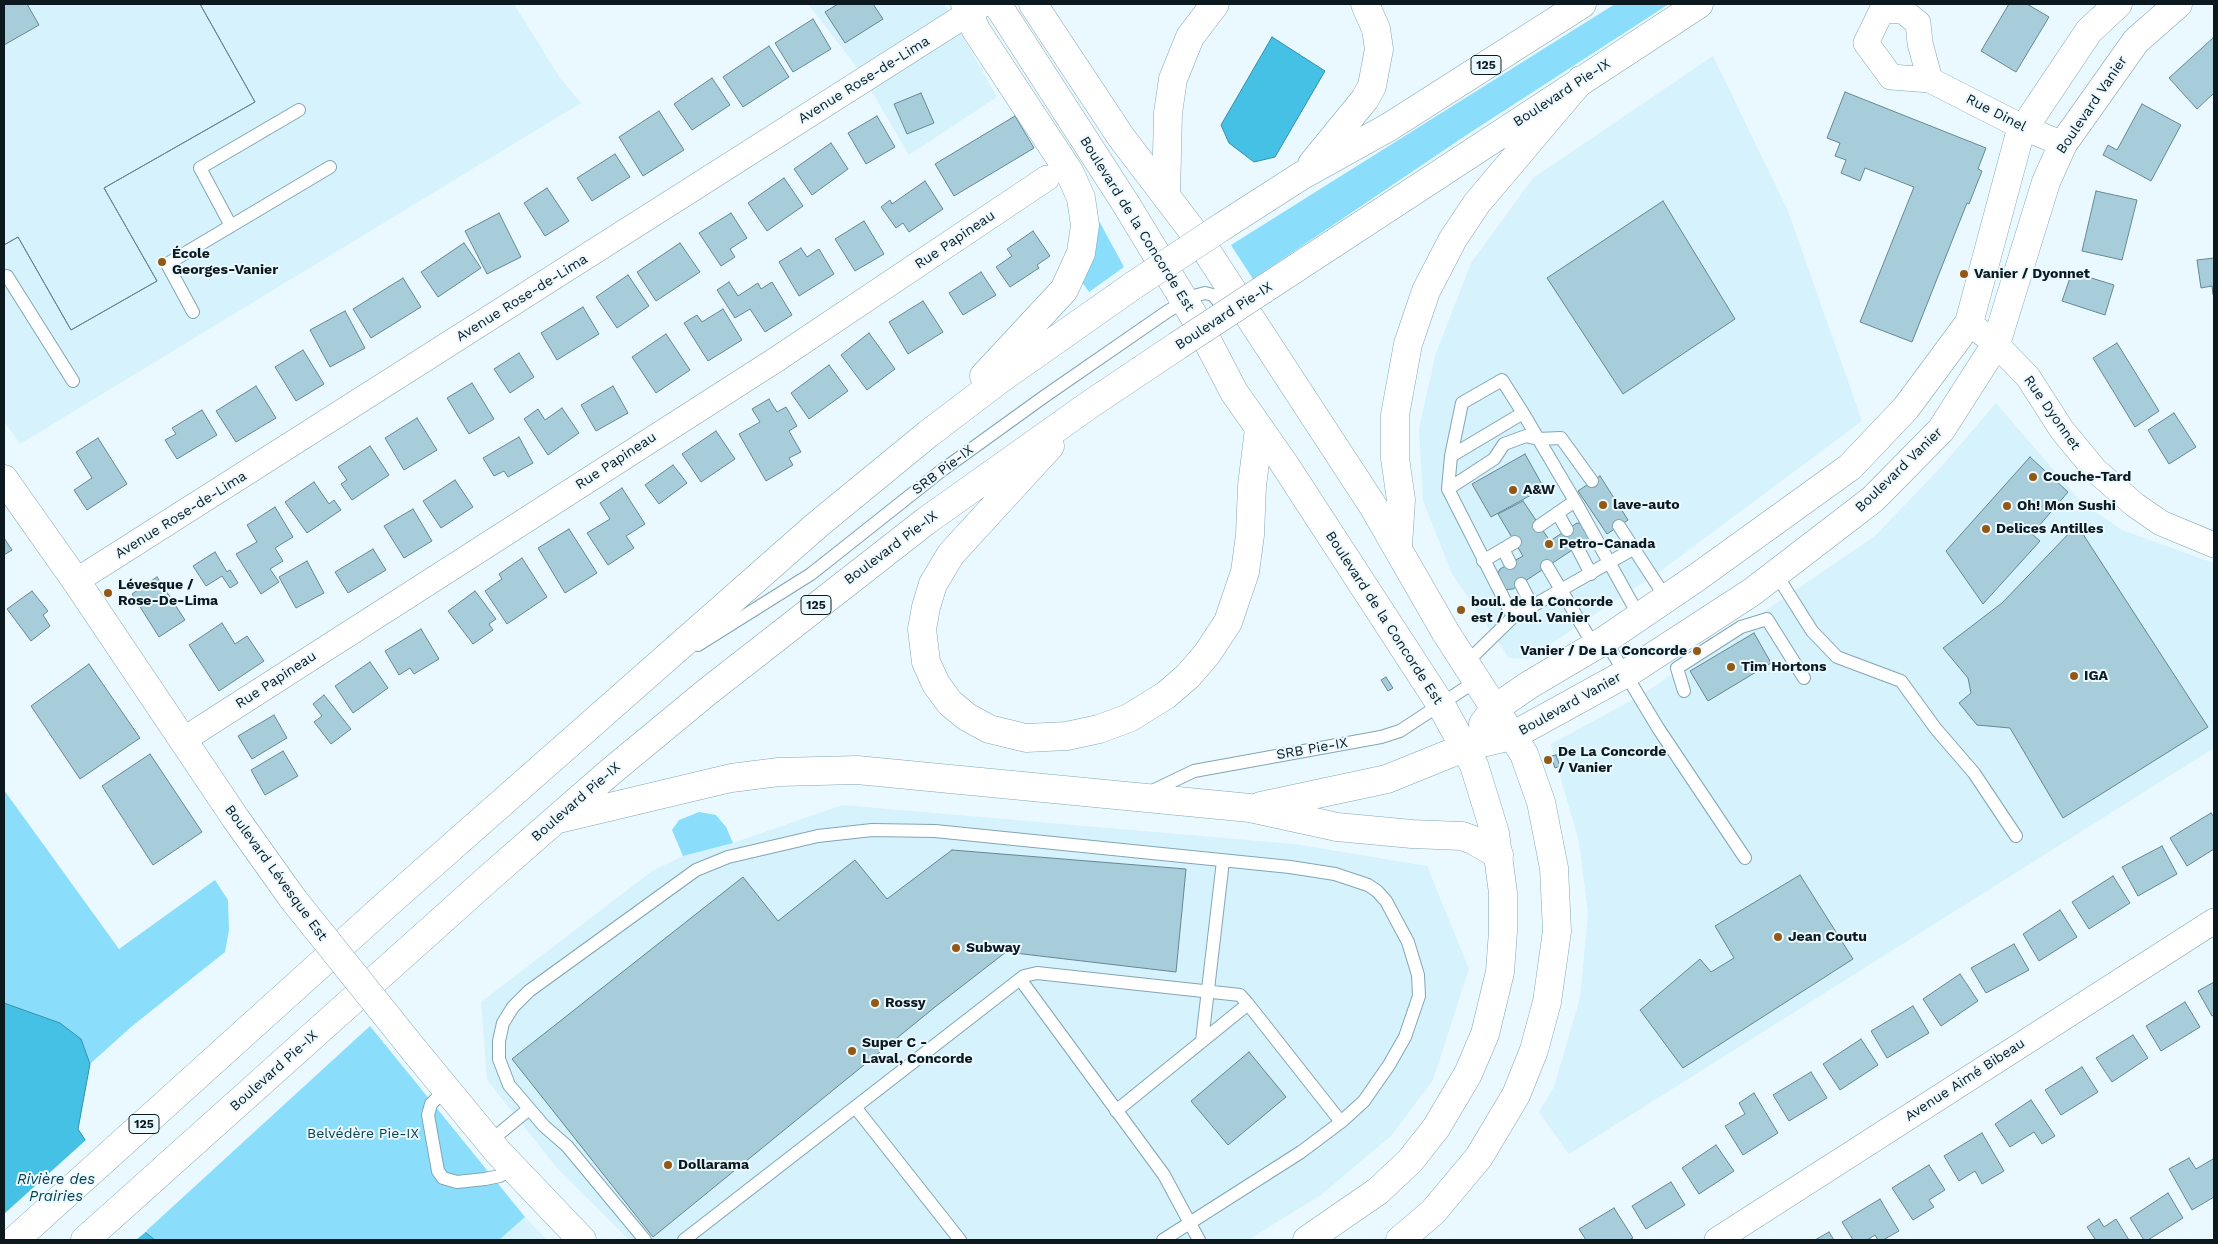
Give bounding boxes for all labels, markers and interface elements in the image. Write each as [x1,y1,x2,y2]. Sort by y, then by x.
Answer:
street label: Avenue Rose-de-Lima [795,33,933,127]
street label: Boulevard Vanier [2053,53,2131,157]
street label: Boulevard Pie-IX [1510,55,1614,131]
road number: 125 [1471,56,1501,74]
street label: Rue Dinel [1963,91,2029,135]
street label: Boulevard de la Concorde Est [1076,133,1198,315]
street label: Rue Papineau [912,207,998,273]
place label: École Georges-Vanier [172,246,278,278]
street label: Avenue Rose-de-Lima [453,251,591,345]
marker: École Georges-Vanier [156,256,168,268]
place label: Vanier / Dyonnet [1974,266,2090,282]
marker: Vanier / Dyonnet [1958,268,1970,280]
street label: Boulevard Pie-IX [1172,278,1276,354]
street label: Rue Dyonnet [2020,372,2084,454]
street label: Boulevard Vanier [1852,424,1946,516]
street label: Rue Papineau [572,429,660,493]
street label: SRB Pie-IX [909,442,977,498]
street label: Avenue Rose-de-Lima [112,468,250,562]
place label: Couche-Tard [2043,469,2131,485]
marker: Couche-Tard [2027,471,2039,483]
place label: A&W [1523,482,1555,498]
marker: A&W [1507,484,1519,496]
place label: lave-auto [1613,497,1680,513]
place label: Oh! Mon Sushi [2017,498,2116,514]
marker: lave-auto [1597,499,1609,511]
marker: Oh! Mon Sushi [2001,500,2013,512]
street label: Boulevard Pie-IX [841,507,941,589]
place label: Delices Antilles [1996,521,2103,537]
marker: Delices Antilles [1980,523,1992,535]
street label: Boulevard de la Concorde Est [1322,528,1446,708]
place label: Petro-Canada [1559,536,1655,552]
marker: Petro-Canada [1543,538,1555,550]
place label: Lévesque / Rose-De-Lima [118,577,218,610]
marker: Lévesque / Rose-De-Lima [102,587,114,599]
place label: boul. de la Concorde est / boul. Vanier [1471,594,1613,626]
road number: 125 [801,596,831,614]
marker: boul. de la Concorde est / boul. Vanier [1455,604,1467,616]
place label: Vanier / De La Concorde [1520,643,1687,659]
marker: Vanier / De La Concorde [1691,645,1703,657]
street label: Rue Papineau [232,648,320,712]
place label: Tim Hortons [1741,659,1826,675]
marker: Tim Hortons [1725,661,1737,673]
place label: IGA [2084,668,2108,684]
street label: Boulevard Vanier [1516,669,1624,739]
marker: IGA [2068,670,2080,682]
street label: SRB Pie-IX [1275,734,1349,764]
place label: De La Concorde / Vanier [1558,744,1666,776]
marker: De La Concorde / Vanier [1542,754,1554,766]
street label: Boulevard Pie-IX [528,759,624,845]
street label: Boulevard Lévesque Est [221,802,331,944]
place label: Jean Coutu [1788,929,1867,945]
marker: Jean Coutu [1772,931,1784,943]
place label: Subway [966,940,1020,956]
marker: Subway [950,942,962,954]
place label: Rossy [885,995,926,1011]
marker: Rossy [869,997,881,1009]
street label: Boulevard Pie-IX [227,1027,321,1115]
place label: Super C - Laval, Concorde [862,1035,973,1068]
street label: Avenue Aimé Bibeau [1902,1035,2028,1125]
marker: Super C - Laval, Concorde [846,1045,858,1057]
road number: 125 [129,1114,159,1134]
park label: Belvédère Pie-IX [307,1126,419,1142]
place label: Dollarama [678,1157,749,1173]
marker: Dollarama [662,1159,674,1171]
water label: Rivière des Prairies [17,1171,95,1206]

